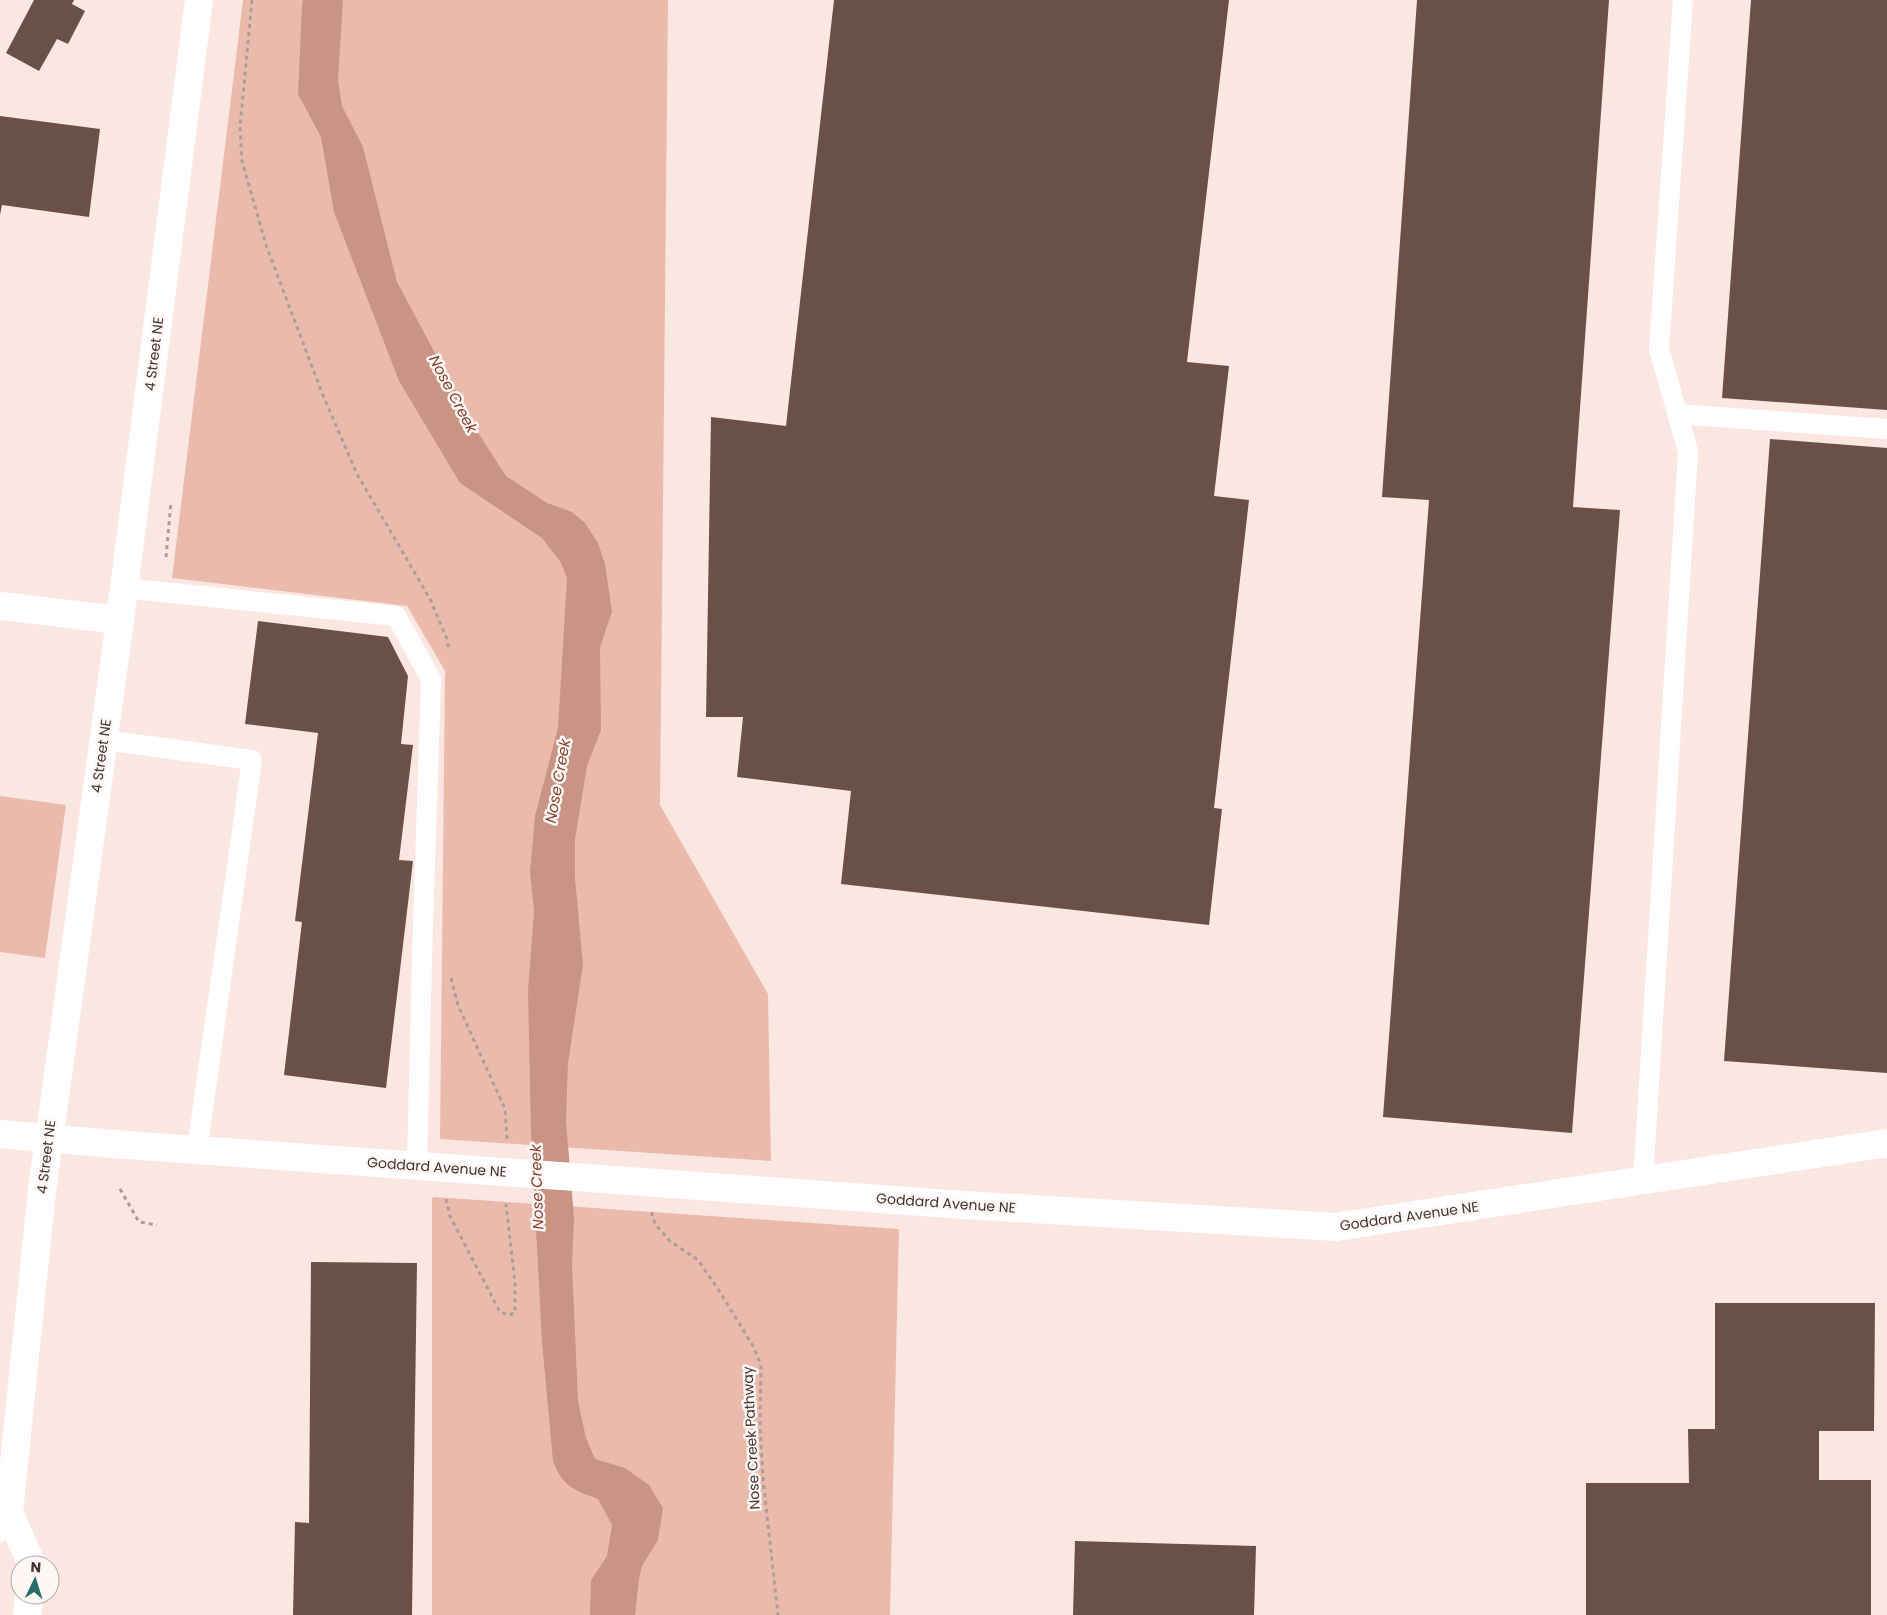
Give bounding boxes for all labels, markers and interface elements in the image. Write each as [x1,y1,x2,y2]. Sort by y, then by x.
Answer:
street label: 4 Street NE [140,316,168,392]
water label: Nose Creek [424,351,483,437]
street label: 4 Street NE [86,718,116,794]
water label: Nose Creek [540,736,575,825]
street label: 4 Street NE [32,1119,60,1195]
water label: Nose Creek [524,1143,548,1230]
street label: Goddard Avenue NE [366,1152,508,1182]
street label: Goddard Avenue NE [875,1188,1017,1218]
street label: Goddard Avenue NE [1338,1196,1480,1236]
street label: Nose Creek Pathway [737,1366,765,1510]
north arrow [10,1555,60,1605]
text: N [30,1557,42,1577]

